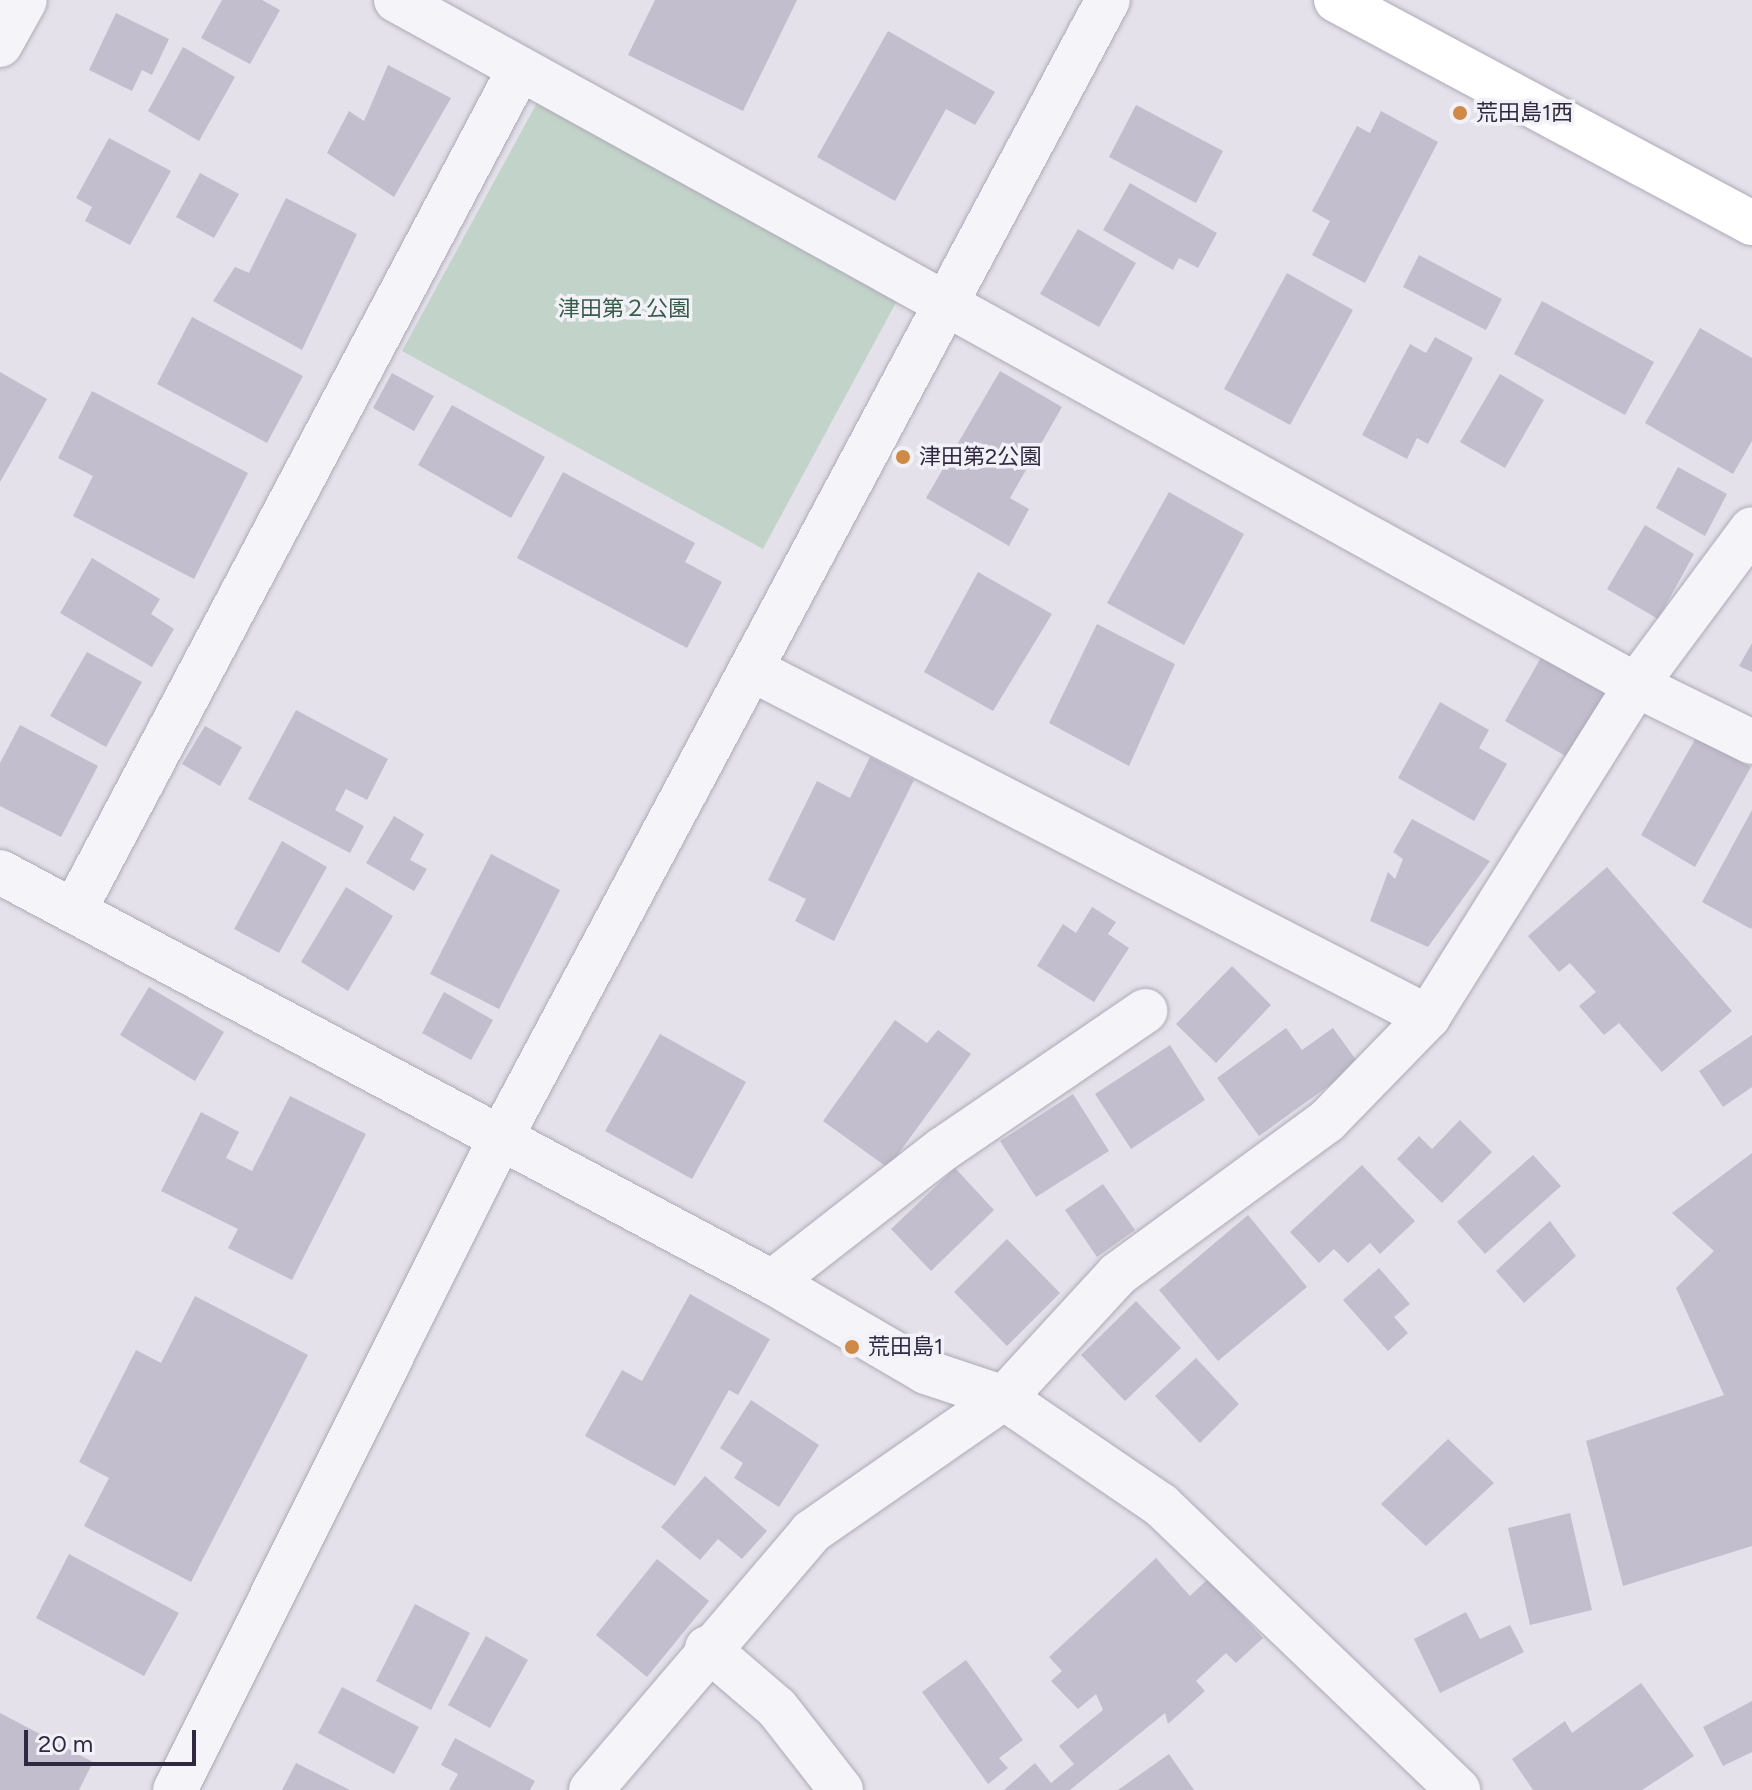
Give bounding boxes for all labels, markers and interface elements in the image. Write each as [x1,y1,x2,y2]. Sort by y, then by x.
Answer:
place label: 荒田島1西 [1476,100,1573,126]
marker: 荒田島1西 [1451,104,1469,122]
park label: 津田第２公園 [558,296,690,322]
place label: 津田第2公園 [919,444,1041,470]
marker: 津田第2公園 [894,448,912,466]
place label: 荒田島1 [868,1334,943,1360]
marker: 荒田島1 [843,1338,861,1356]
scale bar [28,1714,200,1764]
text: 20 m [38,1729,93,1758]

